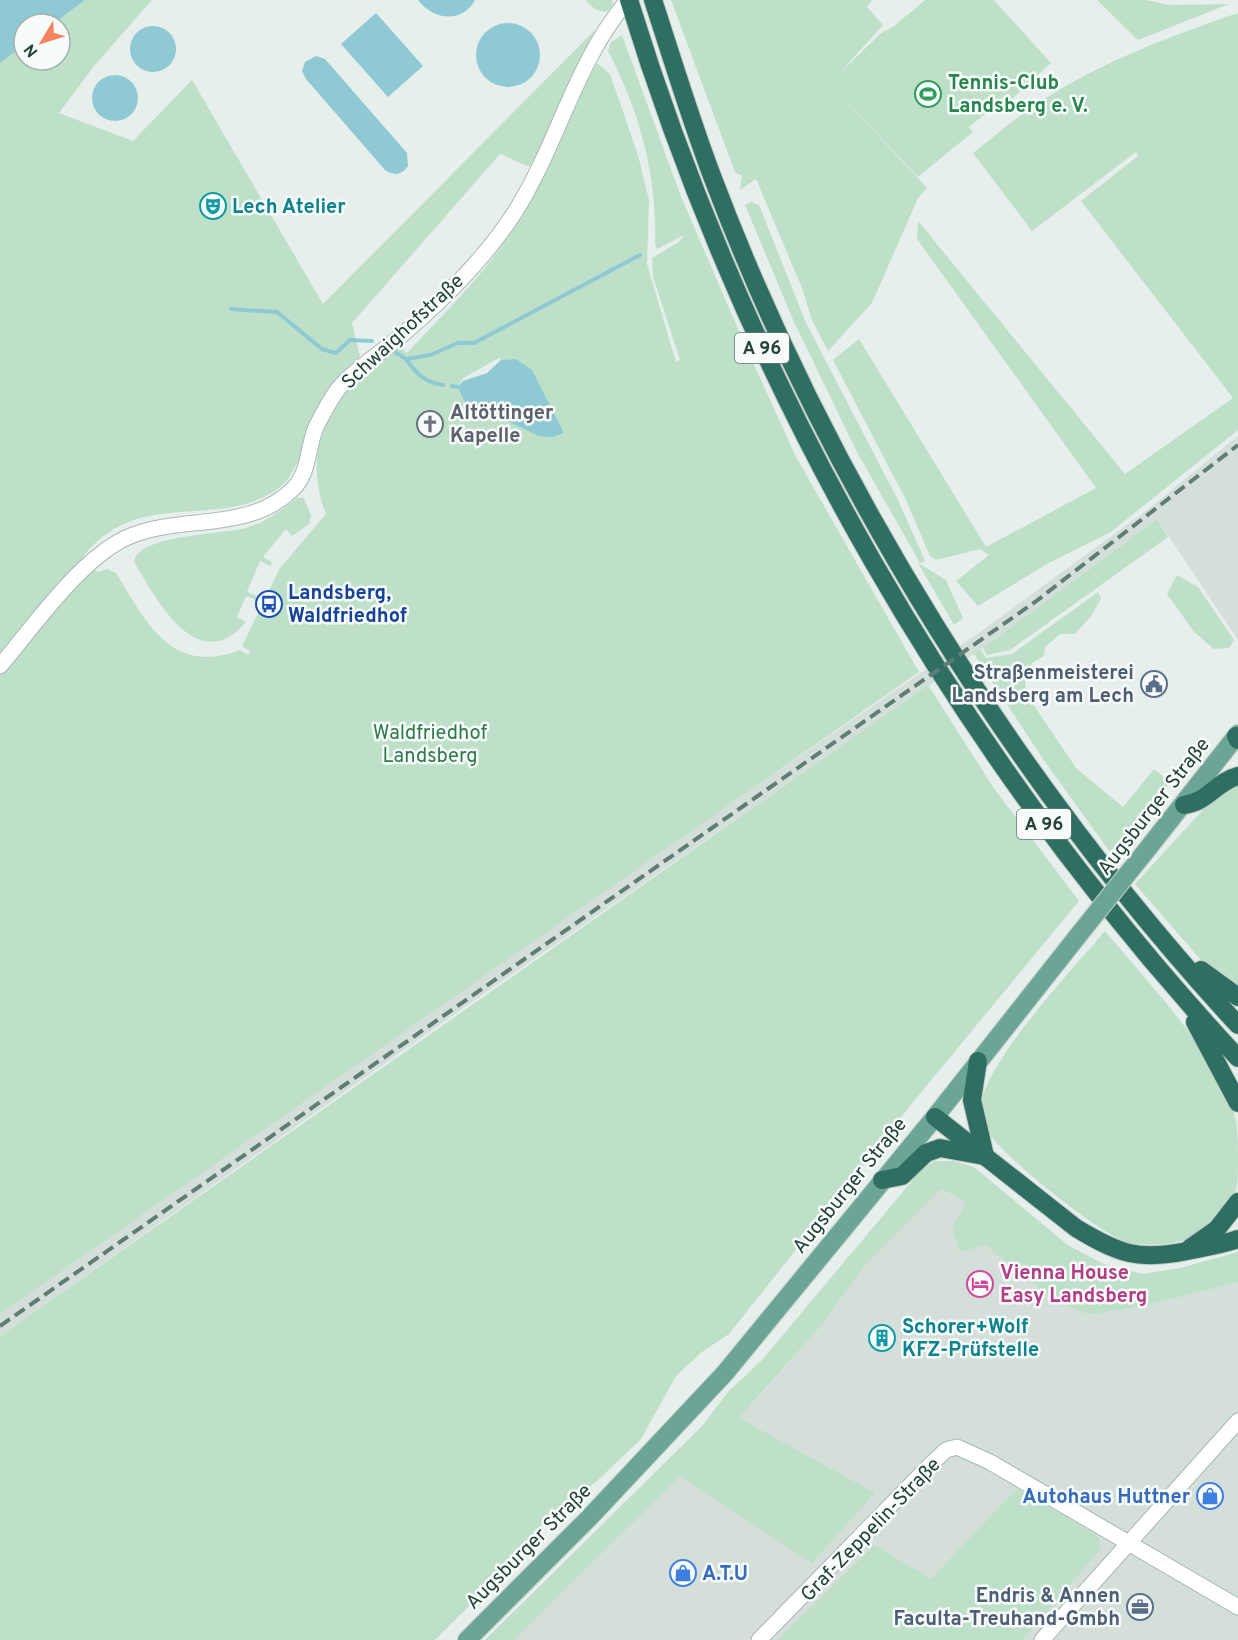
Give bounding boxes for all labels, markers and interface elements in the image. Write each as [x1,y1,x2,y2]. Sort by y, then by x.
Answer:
north arrow [12,12,72,72]
text: N [20,39,43,61]
place label: Tennis-Club Landsberg e. V. [948,71,1088,120]
sports icon: Tennis-Club Landsberg e. V. [913,79,943,109]
theatre icon: Lech Atelier [198,191,228,221]
place label: Lech Atelier [232,195,346,221]
street label: Schwaighofstraße [337,269,470,396]
road number: A 96 [735,333,789,363]
place label: Altöttinger Kapelle [450,401,554,450]
church icon: Altöttinger Kapelle [415,409,445,439]
place label: Landsberg, Waldfriedhof [288,581,407,630]
bus stop icon: Landsberg, Waldfriedhof [254,589,284,619]
place label: Straßenmeisterei Landsberg am Lech [952,661,1134,710]
public building icon: Straßenmeisterei Landsberg am Lech [1139,669,1169,699]
park label: Waldfriedhof Landsberg [373,721,487,770]
street label: Augsburger Straße [1093,733,1217,881]
road number: A 96 [1017,809,1071,839]
street label: Augsburger Straße [788,1113,914,1260]
place label: Vienna House Easy Landsberg [1000,1261,1147,1310]
hotel icon: Vienna House Easy Landsberg [965,1269,995,1299]
place label: Schorer+Wolf KFZ-Prüfstelle [902,1315,1039,1364]
building icon: Schorer+Wolf KFZ-Prüfstelle [867,1323,897,1353]
street label: Graf-Zeppelin-Straße [796,1453,947,1608]
street label: Augsburger Straße [461,1479,598,1616]
shop icon: Autohaus Huttner [1195,1481,1225,1511]
place label: Autohaus Huttner [1022,1485,1191,1511]
shop icon: A.T.U [668,1558,698,1588]
place label: A.T.U [702,1562,748,1588]
place label: Endris & Annen Faculta-Treuhand-Gmbh [893,1584,1120,1633]
office icon: Endris & Annen Faculta-Treuhand-Gmbh [1125,1592,1155,1622]

